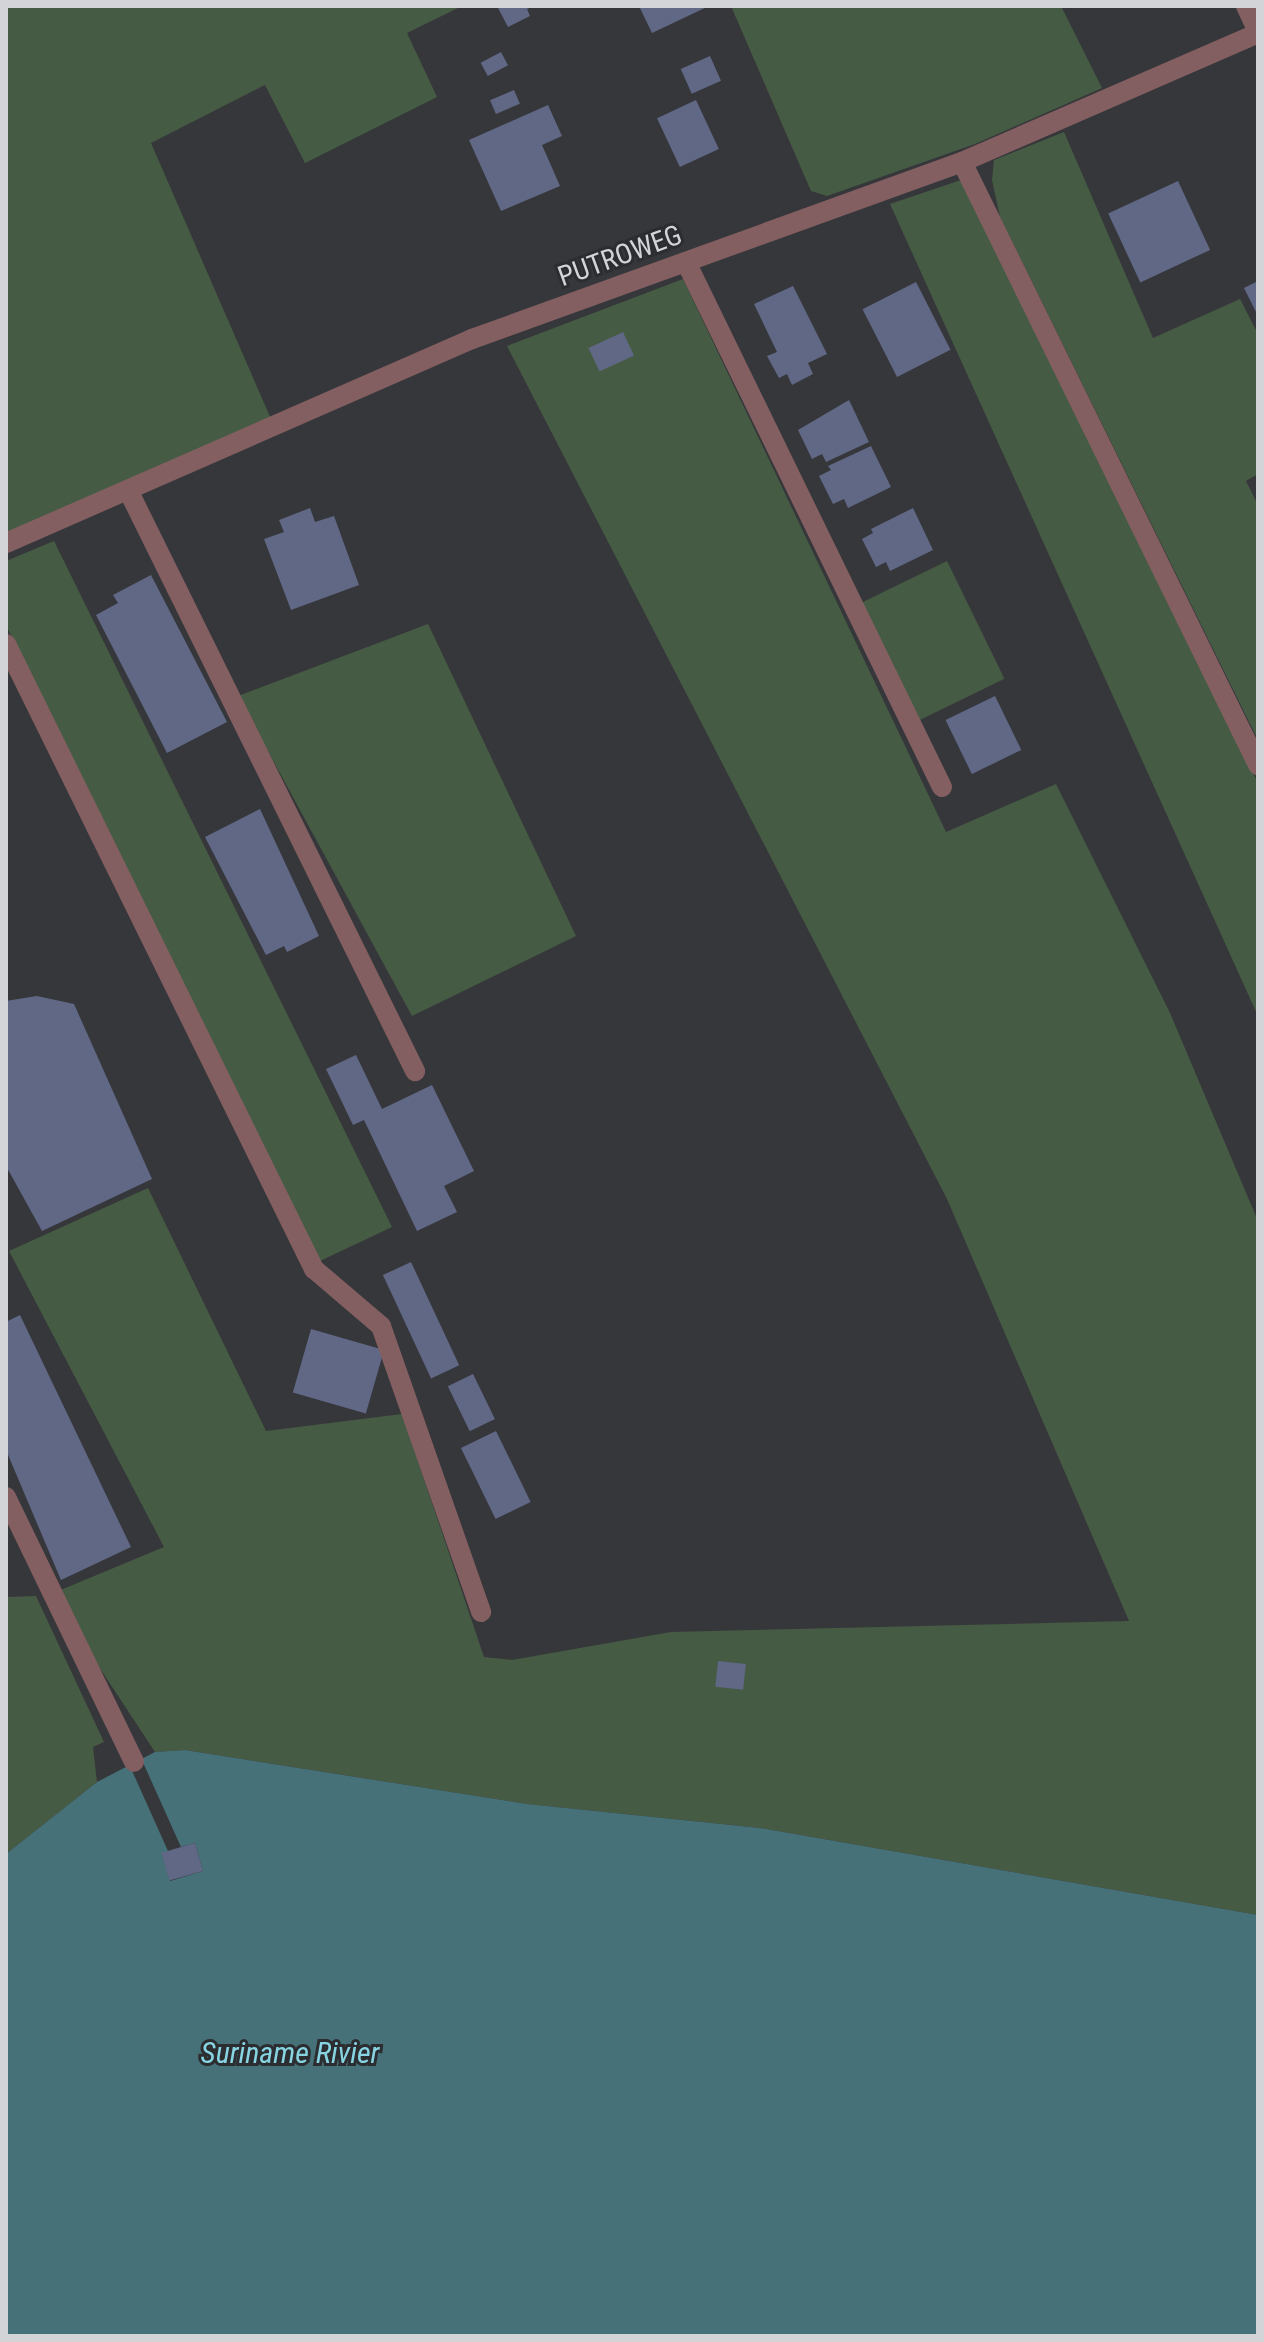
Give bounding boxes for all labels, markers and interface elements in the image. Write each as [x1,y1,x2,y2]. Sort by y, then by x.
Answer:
street label: PUTROWEG [554,218,686,294]
water label: Suriname Rivier [201,2035,379,2071]

